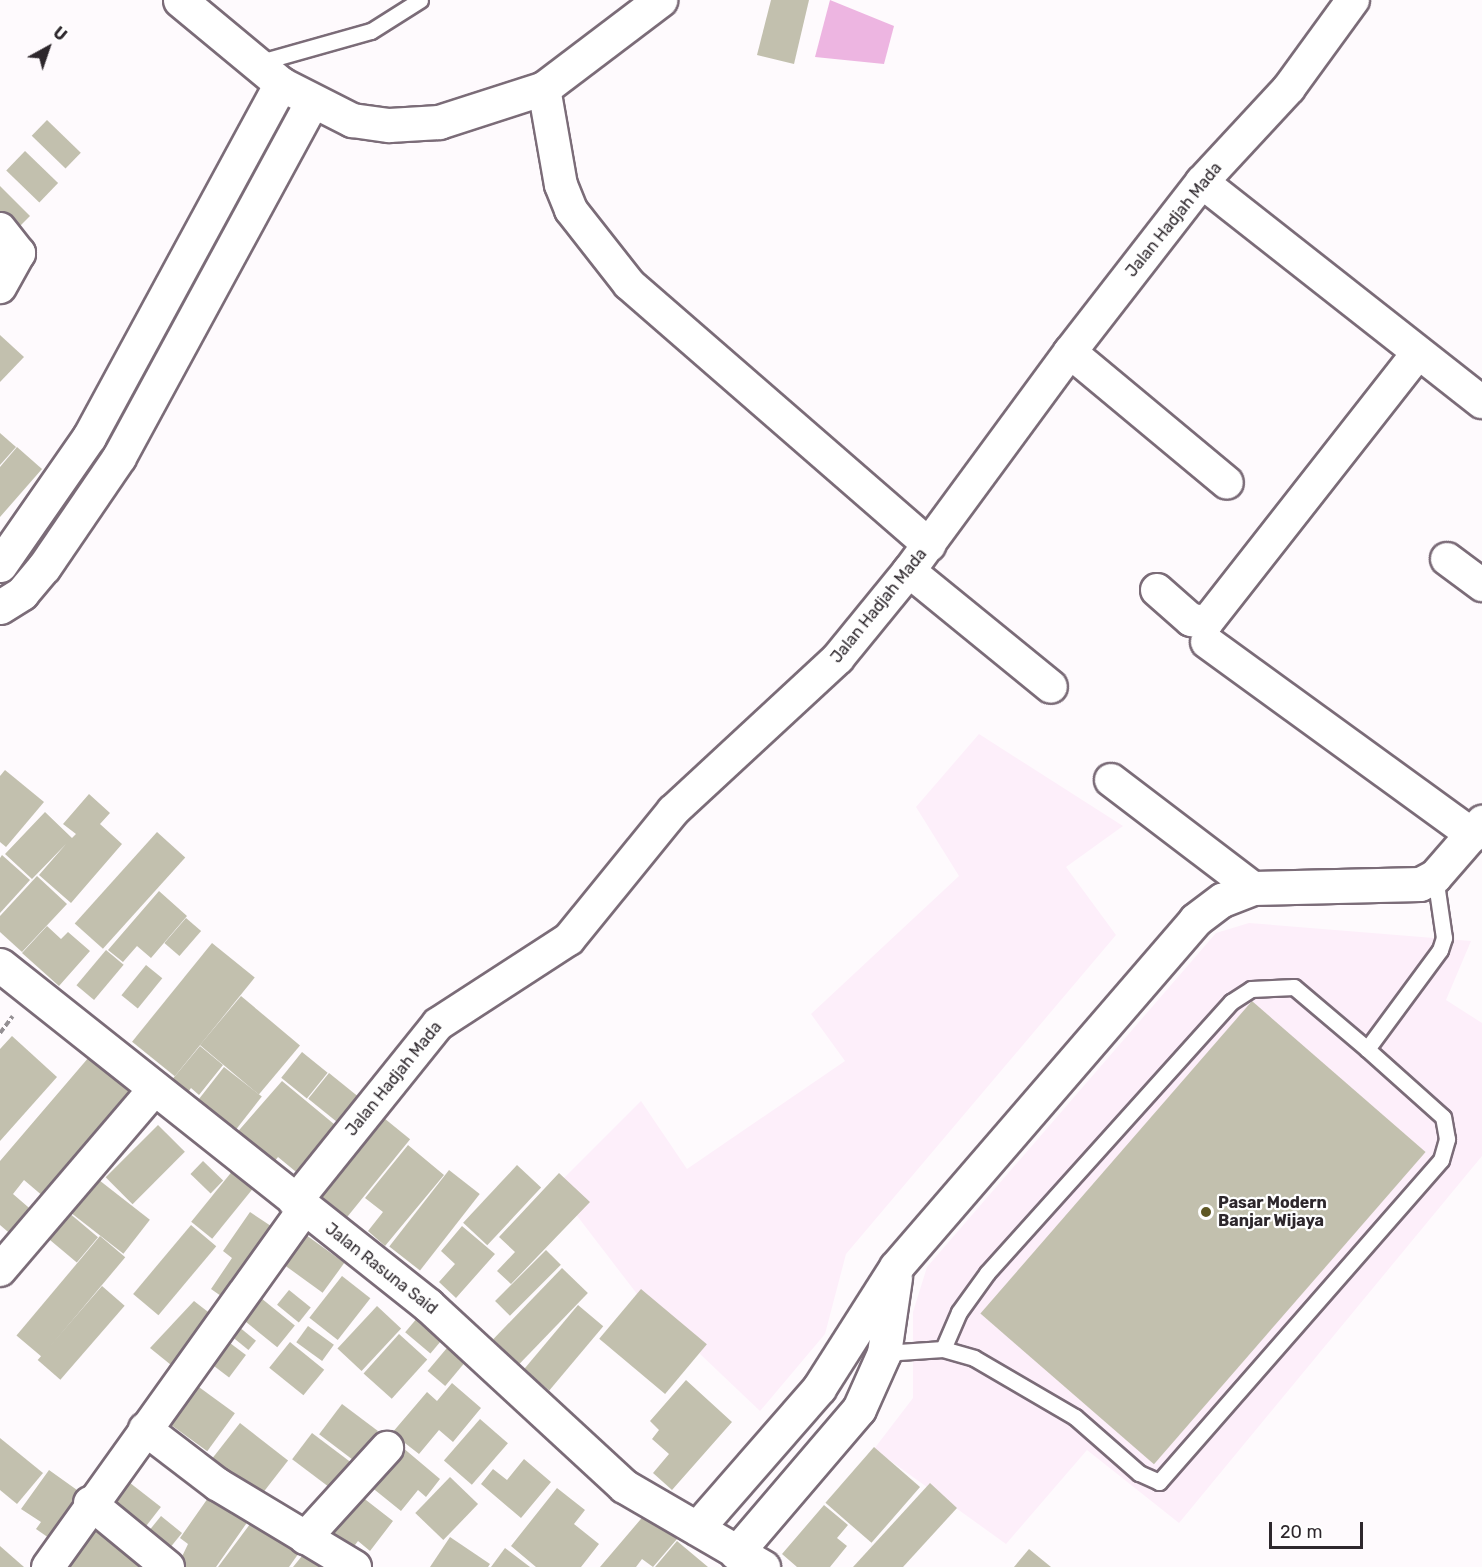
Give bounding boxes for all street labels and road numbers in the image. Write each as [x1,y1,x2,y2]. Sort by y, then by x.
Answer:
street label: Jalan Hadjah Mada [1122,159,1226,281]
street label: Jalan Hadjah Mada [827,545,931,667]
street label: Jalan Hadjah Mada [342,1018,446,1140]
street label: Jalan Rasuna Said [321,1219,441,1319]

